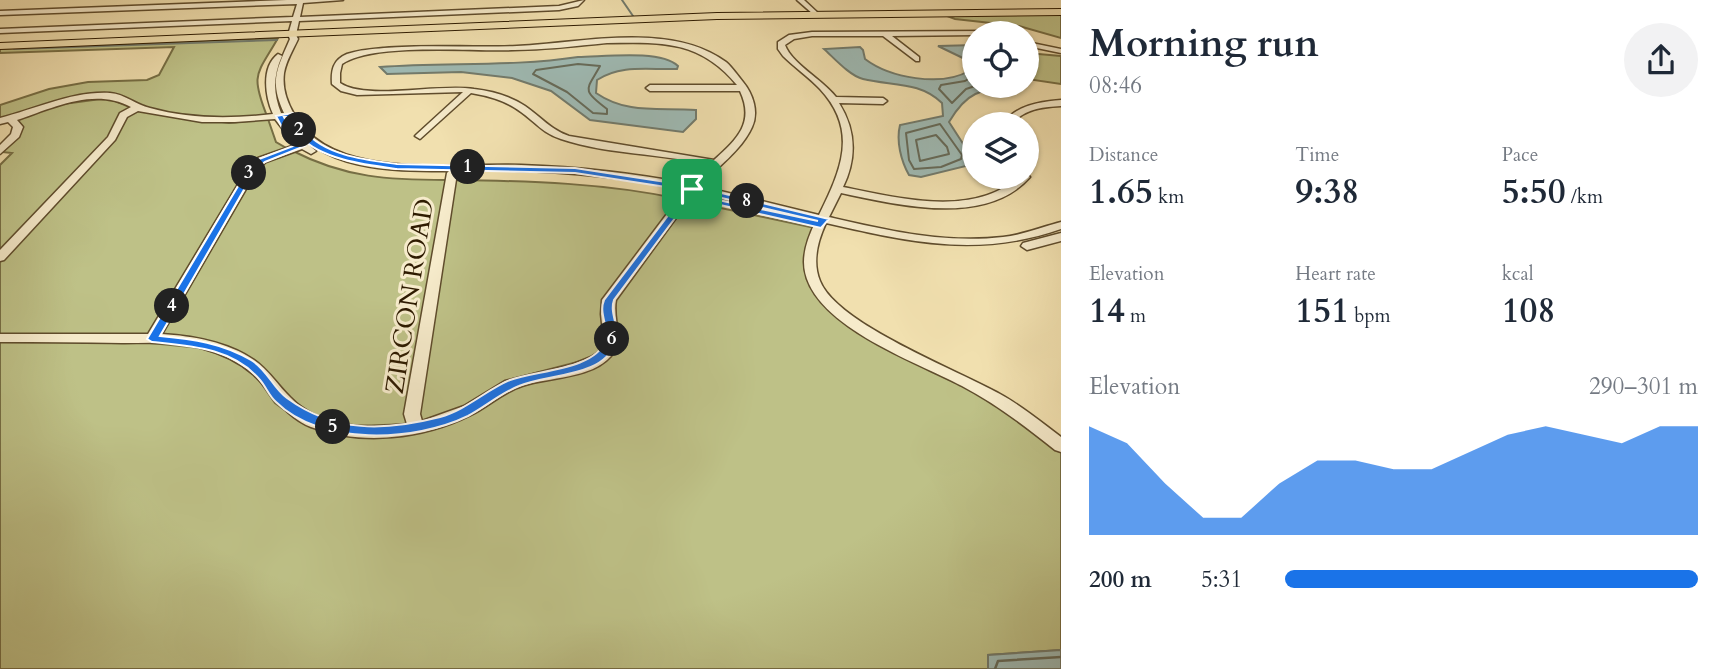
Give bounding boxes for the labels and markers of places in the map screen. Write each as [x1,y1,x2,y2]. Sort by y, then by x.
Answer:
pin: 2 [282,113,316,148]
pin: 1 [450,150,486,184]
pin: 3 [232,156,266,190]
pin [662,159,722,219]
pin: 8 [730,184,764,218]
pin: 4 [154,288,190,324]
pin: 6 [594,322,630,356]
pin: 5 [316,410,350,444]

